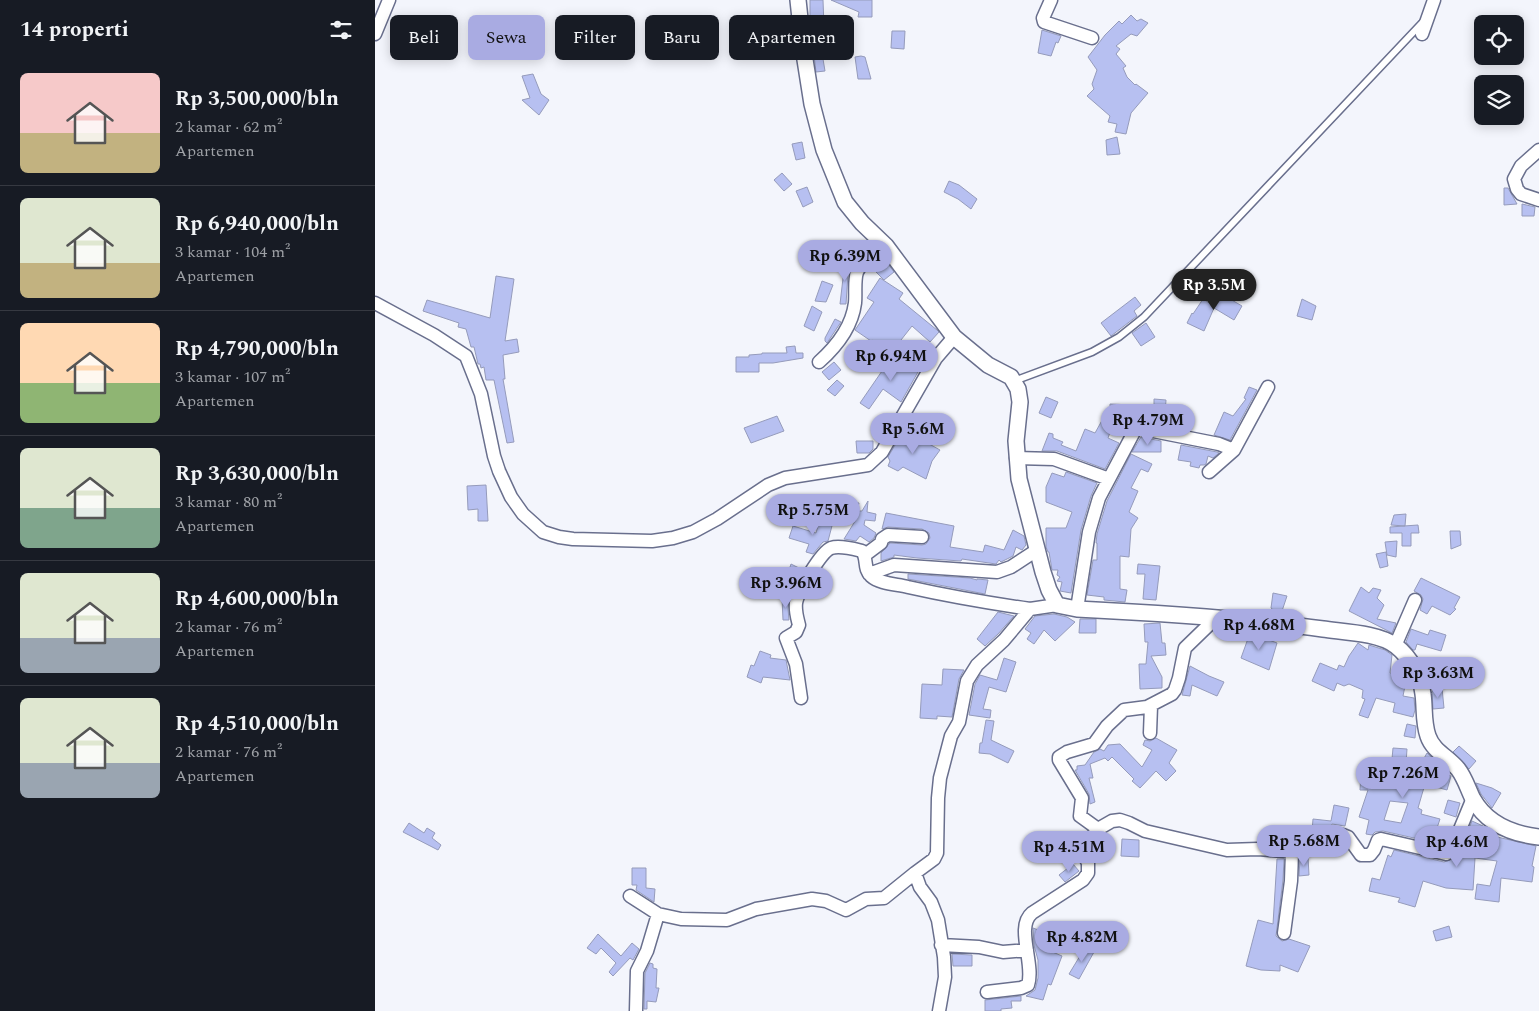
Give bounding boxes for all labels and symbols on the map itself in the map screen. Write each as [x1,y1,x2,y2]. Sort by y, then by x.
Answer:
pin: Rp 6.39M [793,240,897,282]
pin: Rp 3.5M [1168,268,1260,311]
pin: Rp 6.94M [839,340,943,382]
pin: Rp 4.79M [1096,404,1200,446]
pin: Rp 5.6M [867,412,959,455]
pin: Rp 5.75M [761,494,865,536]
pin: Rp 3.96M [734,566,838,609]
pin: Rp 4.68M [1207,608,1311,651]
pin: Rp 3.63M [1386,656,1490,699]
pin: Rp 7.26M [1351,756,1455,799]
pin: Rp 5.68M [1252,824,1356,867]
pin: Rp 4.6M [1411,826,1503,868]
pin: Rp 4.51M [1017,830,1121,873]
pin: Rp 4.82M [1030,920,1134,963]

